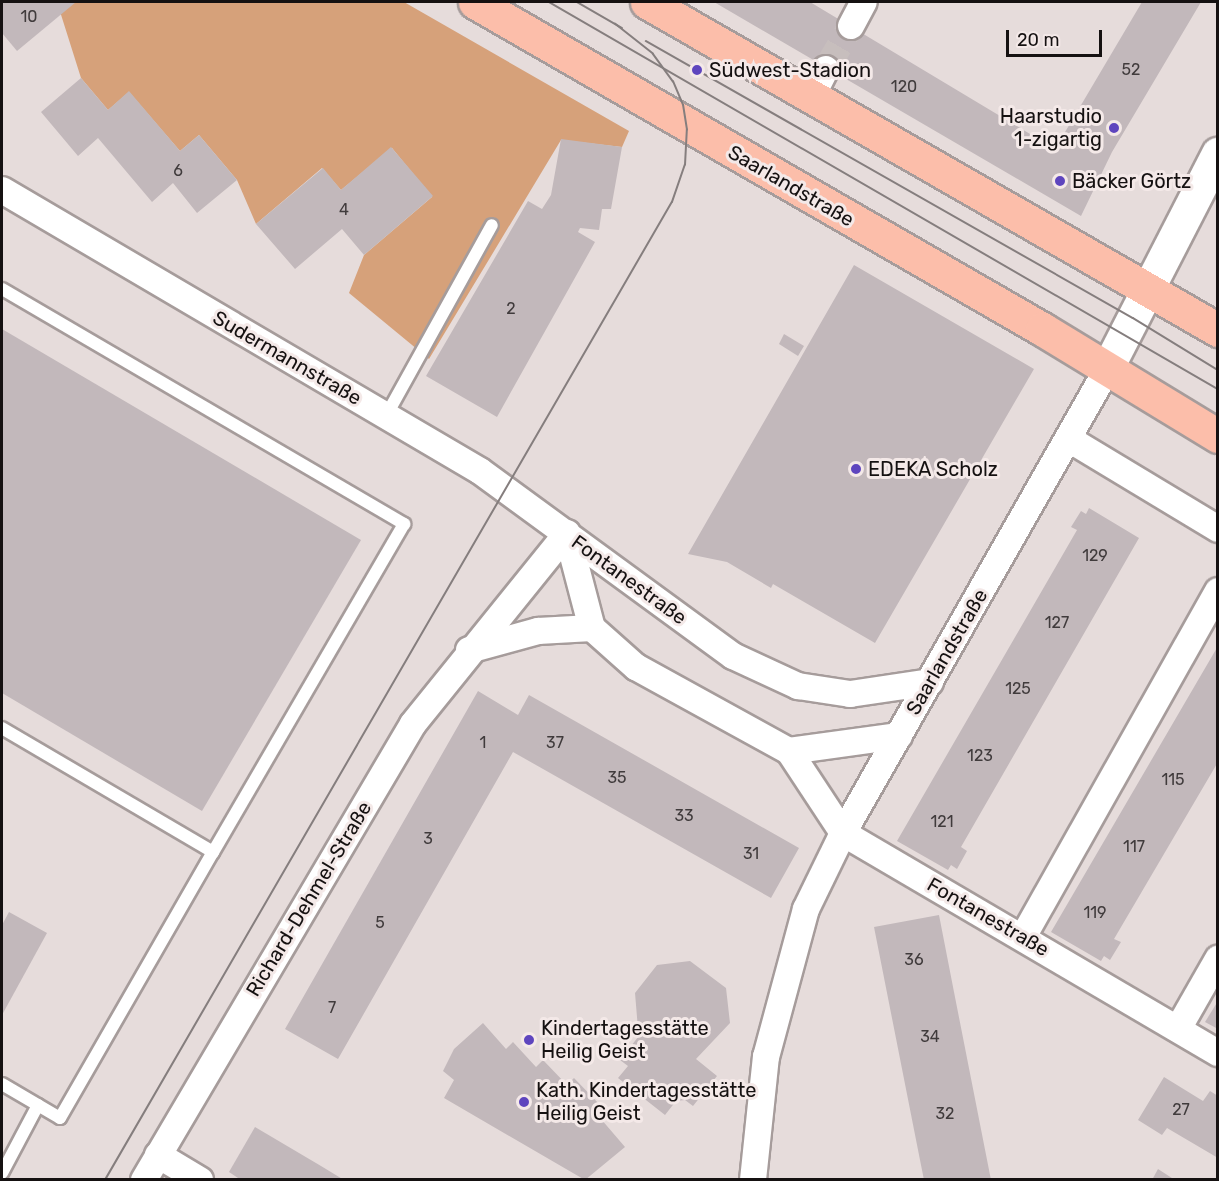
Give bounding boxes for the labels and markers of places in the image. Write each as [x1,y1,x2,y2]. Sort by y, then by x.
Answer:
place label: Südwest-Stadion [709,58,871,82]
marker: Südwest-Stadion [690,63,704,77]
place label: Haarstudio 1-zigartig [1000,104,1102,151]
marker: Haarstudio 1-zigartig [1107,121,1121,135]
place label: Bäcker Görtz [1072,169,1192,193]
marker: Bäcker Görtz [1053,174,1067,188]
place label: EDEKA Scholz [868,457,999,481]
marker: EDEKA Scholz [849,462,863,476]
place label: Kindertagesstätte Heilig Geist [541,1016,709,1063]
marker: Kindertagesstätte Heilig Geist [522,1033,536,1047]
place label: Kath. Kindertagesstätte Heilig Geist [536,1078,756,1125]
marker: Kath. Kindertagesstätte Heilig Geist [517,1095,531,1109]

